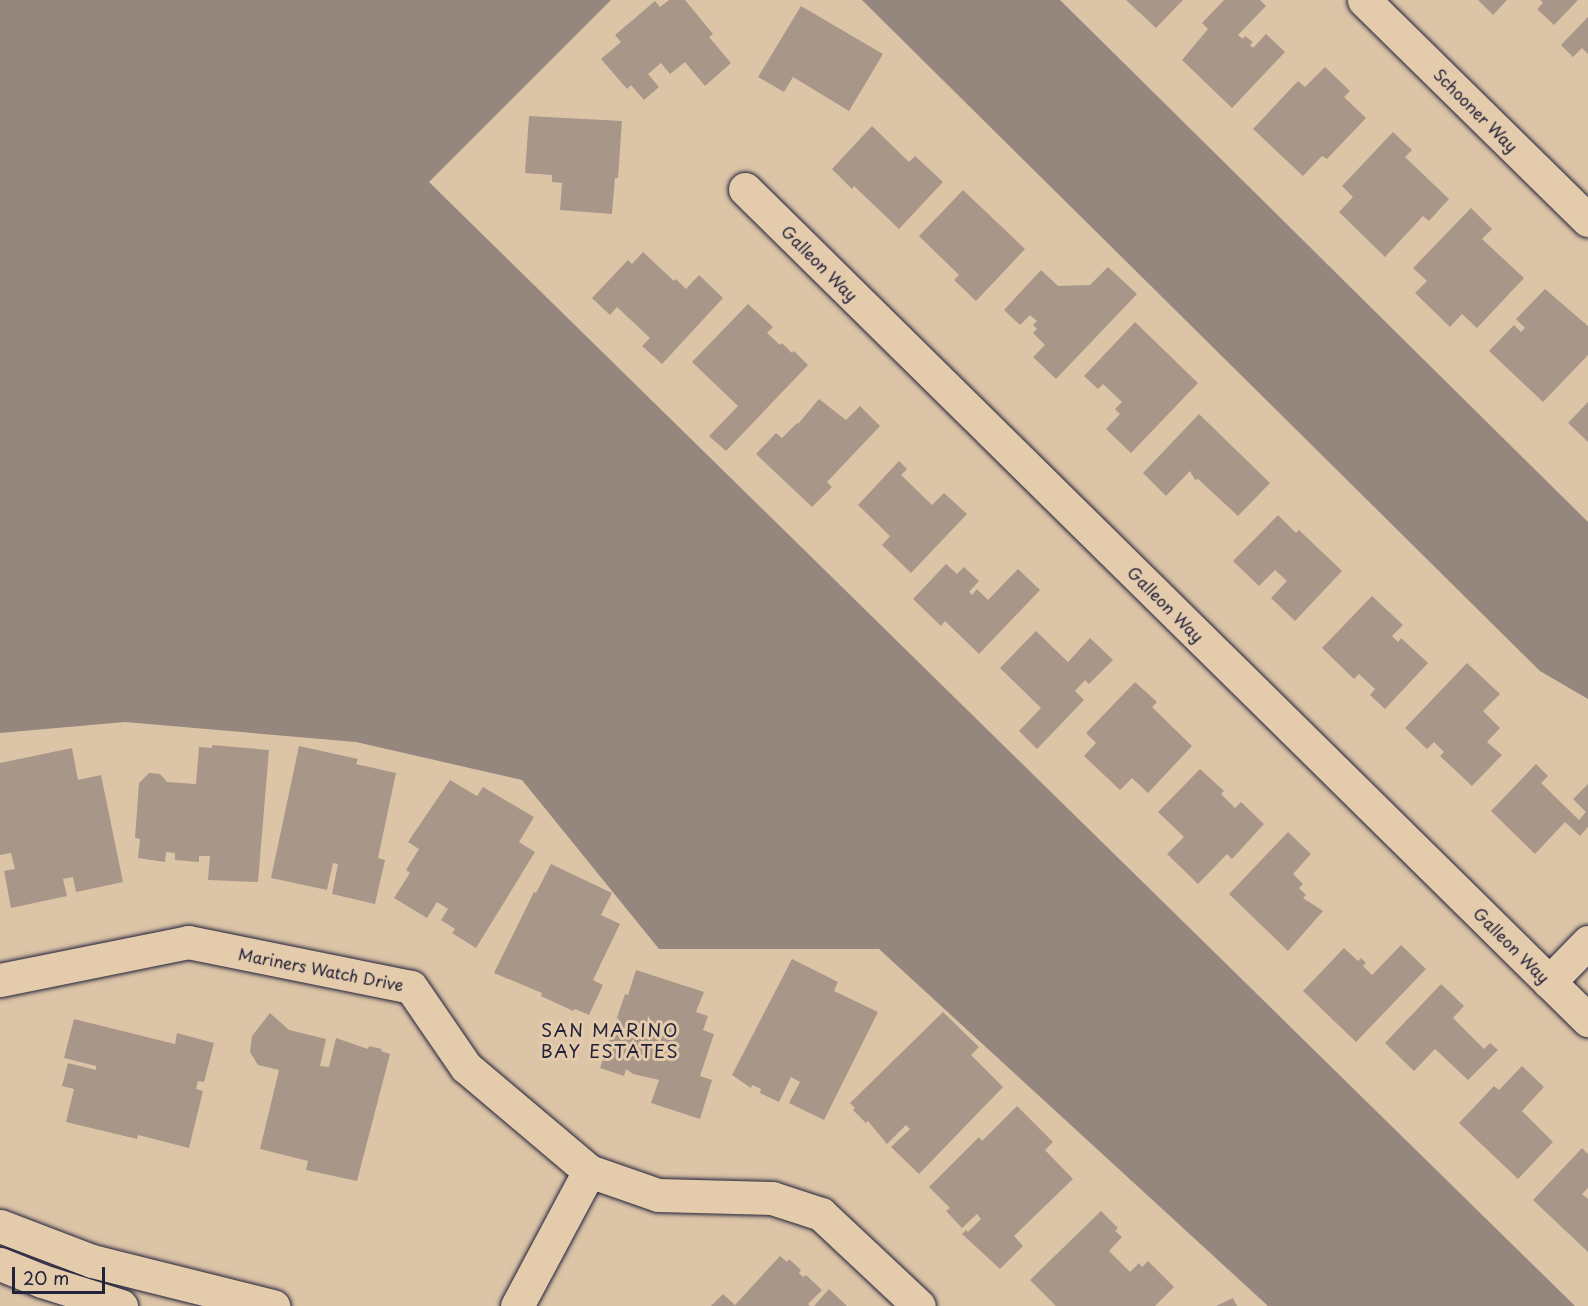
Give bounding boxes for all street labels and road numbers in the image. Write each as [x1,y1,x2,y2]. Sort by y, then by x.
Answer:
street label: Schooner Way [1430,64,1522,156]
street label: Galleon Way [778,221,862,305]
street label: Galleon Way [1124,562,1208,646]
street label: Galleon Way [1470,903,1554,987]
street label: Mariners Watch Drive [236,943,406,995]

